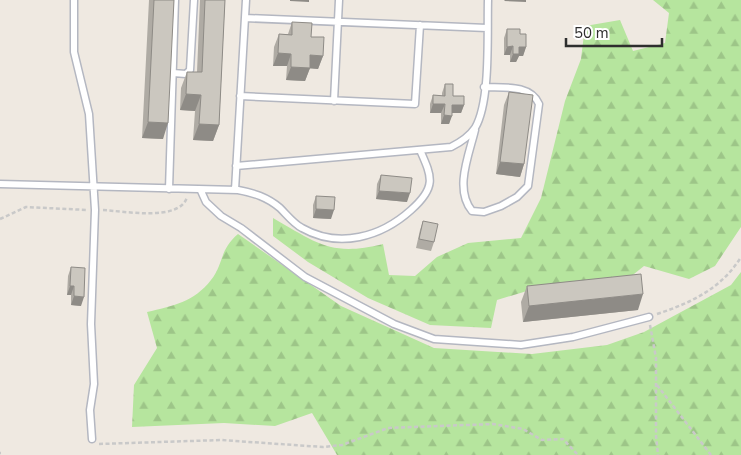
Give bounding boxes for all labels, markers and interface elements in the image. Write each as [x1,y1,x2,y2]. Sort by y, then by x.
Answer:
scale bar [566,15,662,47]
text: 50 m [574,23,609,43]

